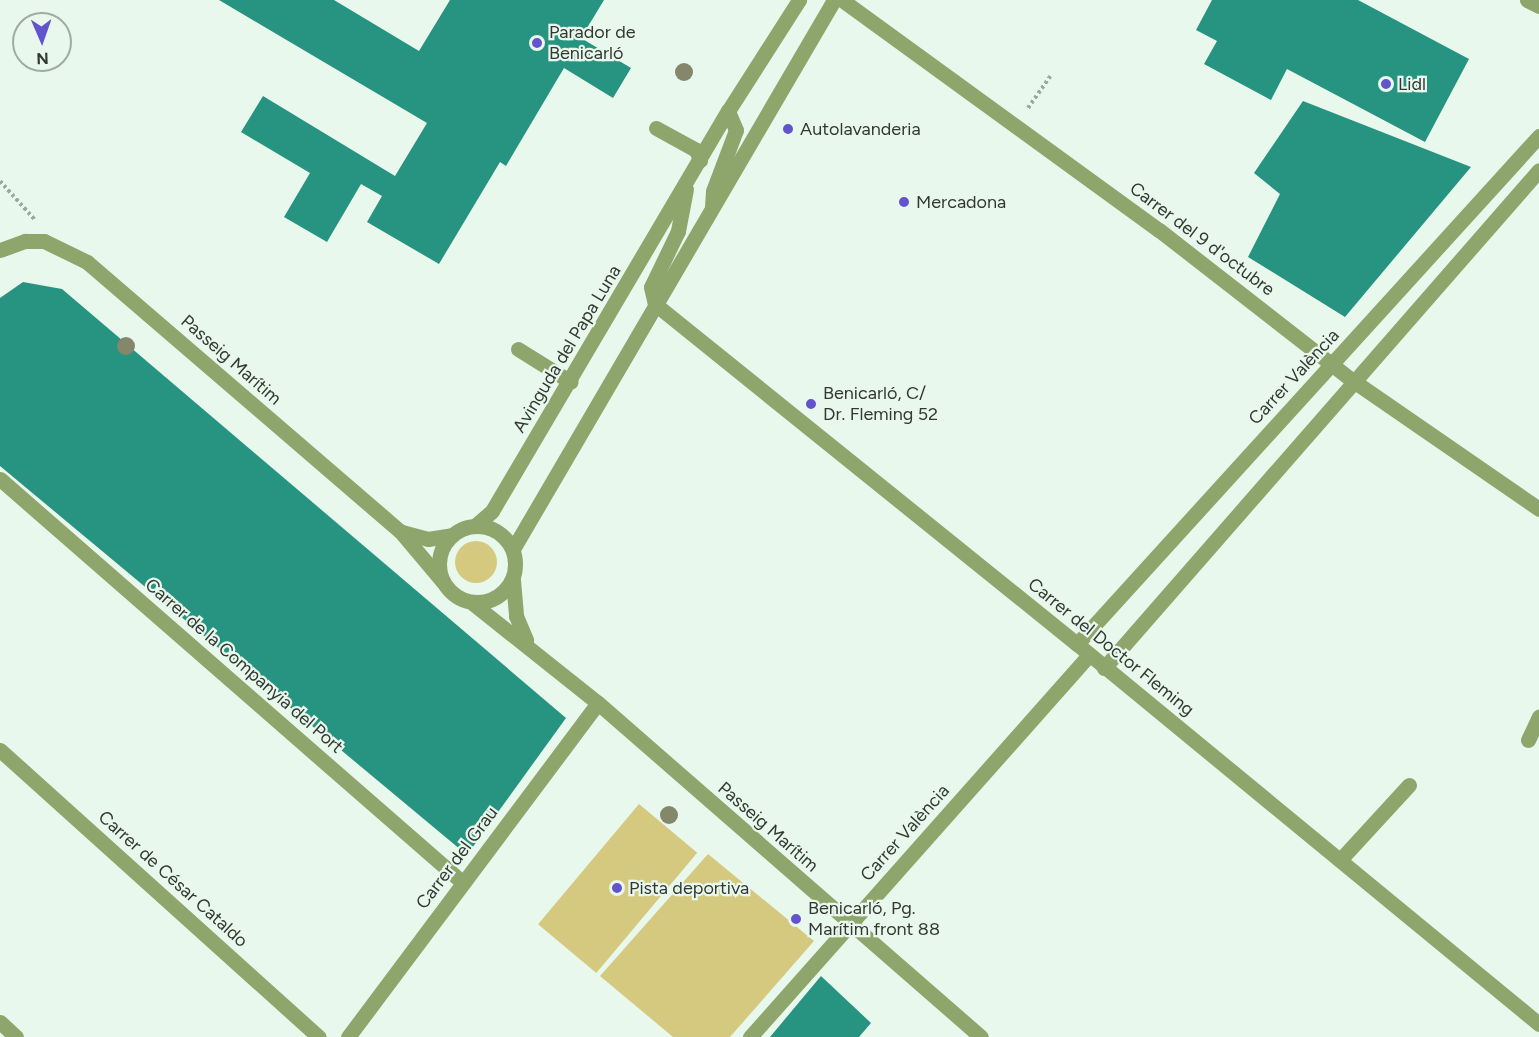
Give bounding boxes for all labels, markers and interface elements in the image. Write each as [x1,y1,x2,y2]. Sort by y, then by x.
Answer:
north arrow [12,12,72,72]
place label: Parador de Benicarló [549,22,636,64]
marker: Parador de Benicarló [530,36,544,50]
text: N [36,49,49,68]
place label: Lidl [1398,73,1426,95]
marker: Lidl [1379,77,1393,91]
place label: Autolavanderia [800,118,921,140]
marker: Autolavanderia [781,122,795,136]
street label: Carrer del 9 d'octubre [1125,177,1279,301]
place label: Mercadona [916,191,1006,213]
marker: Mercadona [897,195,911,209]
street label: Avinguda del Papa Luna [508,261,626,437]
street label: Passeig Marítim [176,310,286,410]
street label: Carrer València [1244,325,1344,429]
place label: Benicarló, C/ Dr. Fleming 52 [823,383,938,426]
marker: Benicarló, C/ Dr. Fleming 52 [804,397,818,411]
street label: Carrer del Doctor Fleming [1024,573,1198,721]
street label: Carrer de la Companyia del Port [141,574,347,758]
street label: Passeig Marítim [713,777,823,877]
street label: Carrer València [856,780,954,886]
street label: Carrer del Grau [412,803,502,913]
street label: Carrer de César Cataldo [94,806,252,952]
place label: Pista deportiva [629,877,749,899]
marker: Pista deportiva [610,881,624,895]
place label: Benicarló, Pg. Marítim front 88 [808,898,940,940]
marker: Benicarló, Pg. Marítim front 88 [789,912,803,926]

